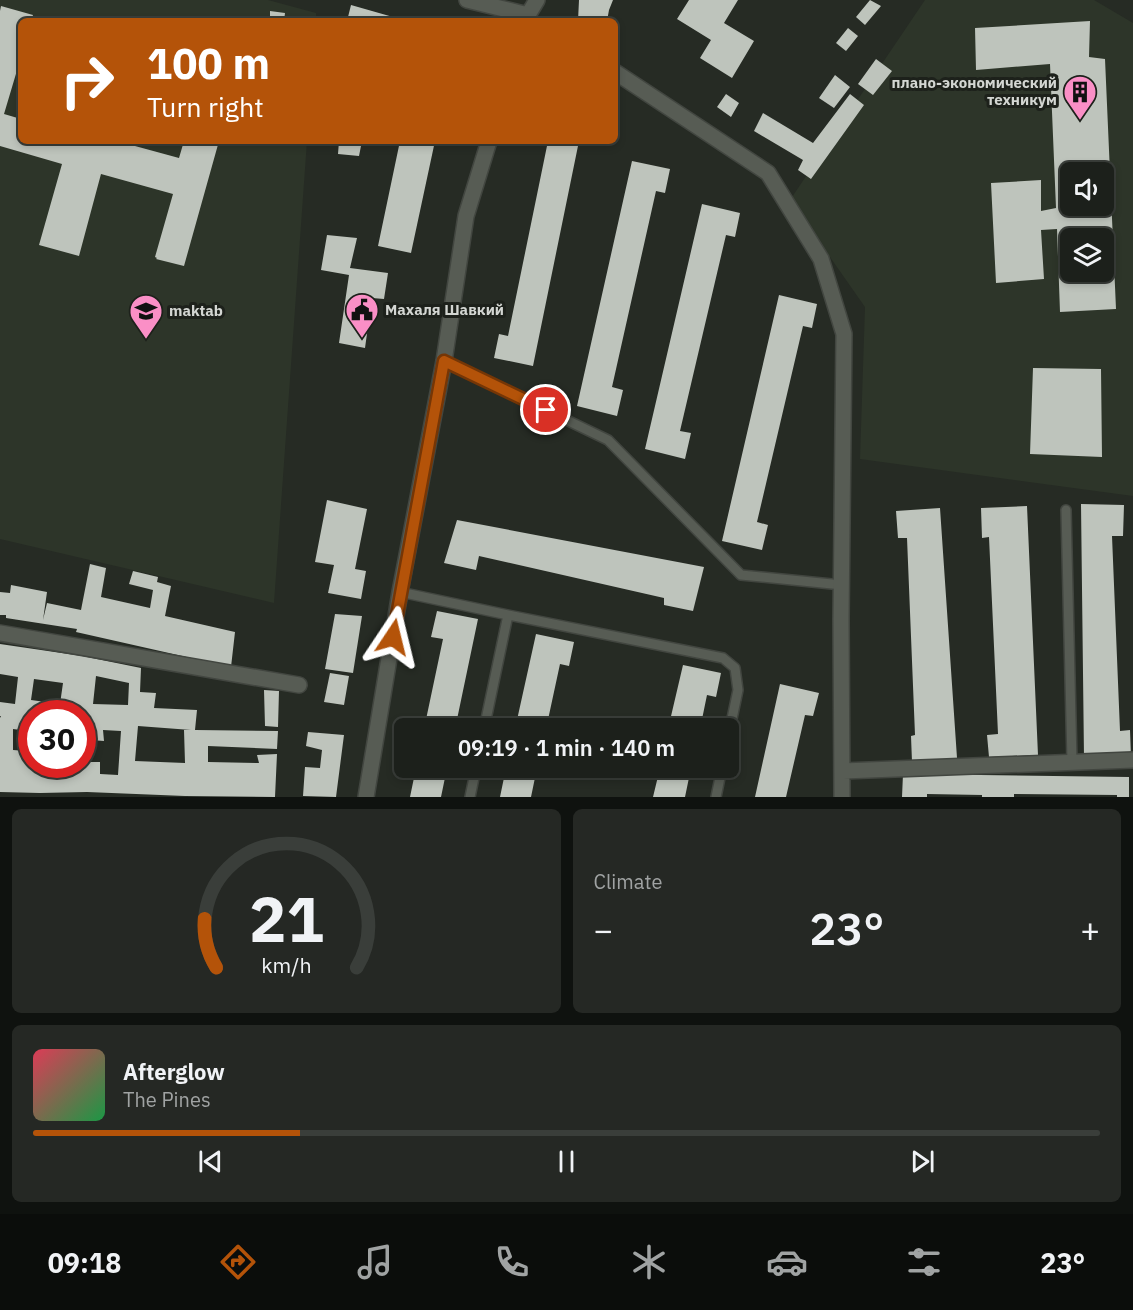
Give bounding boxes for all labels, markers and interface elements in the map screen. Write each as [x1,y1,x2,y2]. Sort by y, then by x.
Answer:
text: 100 m [147,36,270,91]
icon: right [48,42,126,120]
place label: плано-экономический техникум [892,73,1057,109]
building icon: плано-экономический техникум [1062,74,1098,121]
text: Turn right [147,89,264,124]
map controls [1060,162,1114,282]
button: sound [1060,162,1114,216]
button: layers [1060,228,1114,282]
public building icon: Махаля Шавкий [344,292,380,339]
school or university icon: maktab [128,293,164,340]
place label: Махаля Шавкий [385,300,504,319]
place label: maktab [169,301,223,320]
pin [520,384,571,435]
icon: arrive [529,393,562,426]
position arrow [361,605,425,669]
speed limit sign: 30 [18,700,96,778]
text: 09:19 · 1 min · 140 m [458,733,675,762]
text: Climate [594,868,662,895]
text: 21 [249,878,324,959]
text: 23° [809,899,884,957]
text: − [594,908,613,951]
text: + [1080,908,1100,951]
text: km/h [261,951,311,979]
text: Afterglow [123,1057,225,1086]
text: The Pines [123,1086,211,1113]
icon: previous [194,1145,227,1178]
icon: pause [550,1145,583,1178]
icon: next [906,1145,939,1178]
icon: directions [217,1241,259,1283]
icon: music [354,1241,396,1283]
icon: phone [491,1241,533,1283]
icon: climate [628,1241,670,1283]
icon: car [766,1241,808,1283]
icon: filters [903,1241,945,1283]
text: 09:18 [48,1245,121,1280]
text: 23° [1040,1245,1085,1280]

